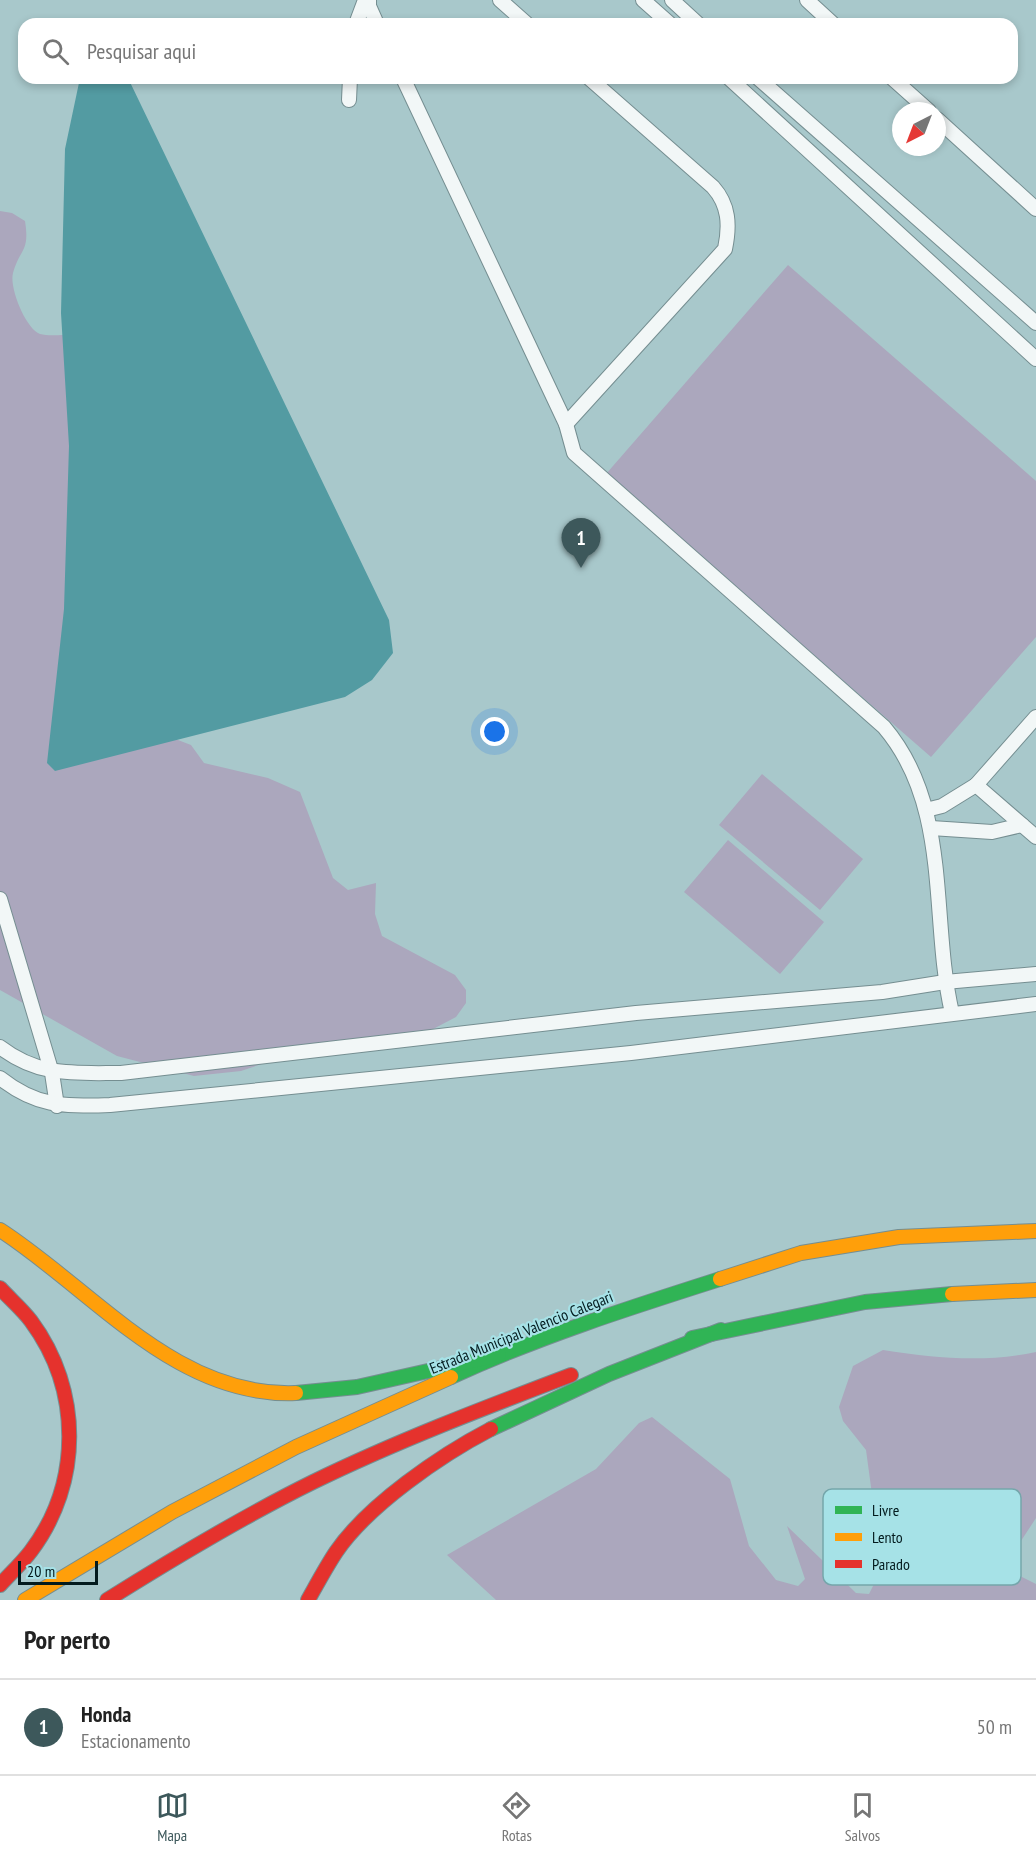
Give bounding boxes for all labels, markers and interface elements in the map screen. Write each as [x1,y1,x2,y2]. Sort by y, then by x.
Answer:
search box [18,18,1018,84]
icon: search [39,35,72,68]
text: Pesquisar aqui [87,37,196,65]
north arrow [892,102,946,156]
pin: 1 [562,518,600,568]
your location [480,717,509,746]
street label: Estrada Municipal Valencio Calegari [426,1286,616,1378]
legend [823,1489,1021,1585]
text: Livre [872,1500,899,1520]
text: Lento [872,1527,903,1547]
text: Parado [872,1554,910,1574]
scale bar [18,1558,98,1586]
text: 20 m [27,1561,55,1581]
text: Por perto [24,1623,110,1656]
text: Honda [81,1700,131,1728]
text: 1 [39,1714,48,1740]
text: 50 m [977,1714,1012,1740]
text: Estacionamento [81,1728,191,1754]
tab: Mapa [156,1789,189,1845]
tab: Rotas [500,1789,533,1845]
tab: Salvos [845,1789,880,1845]

